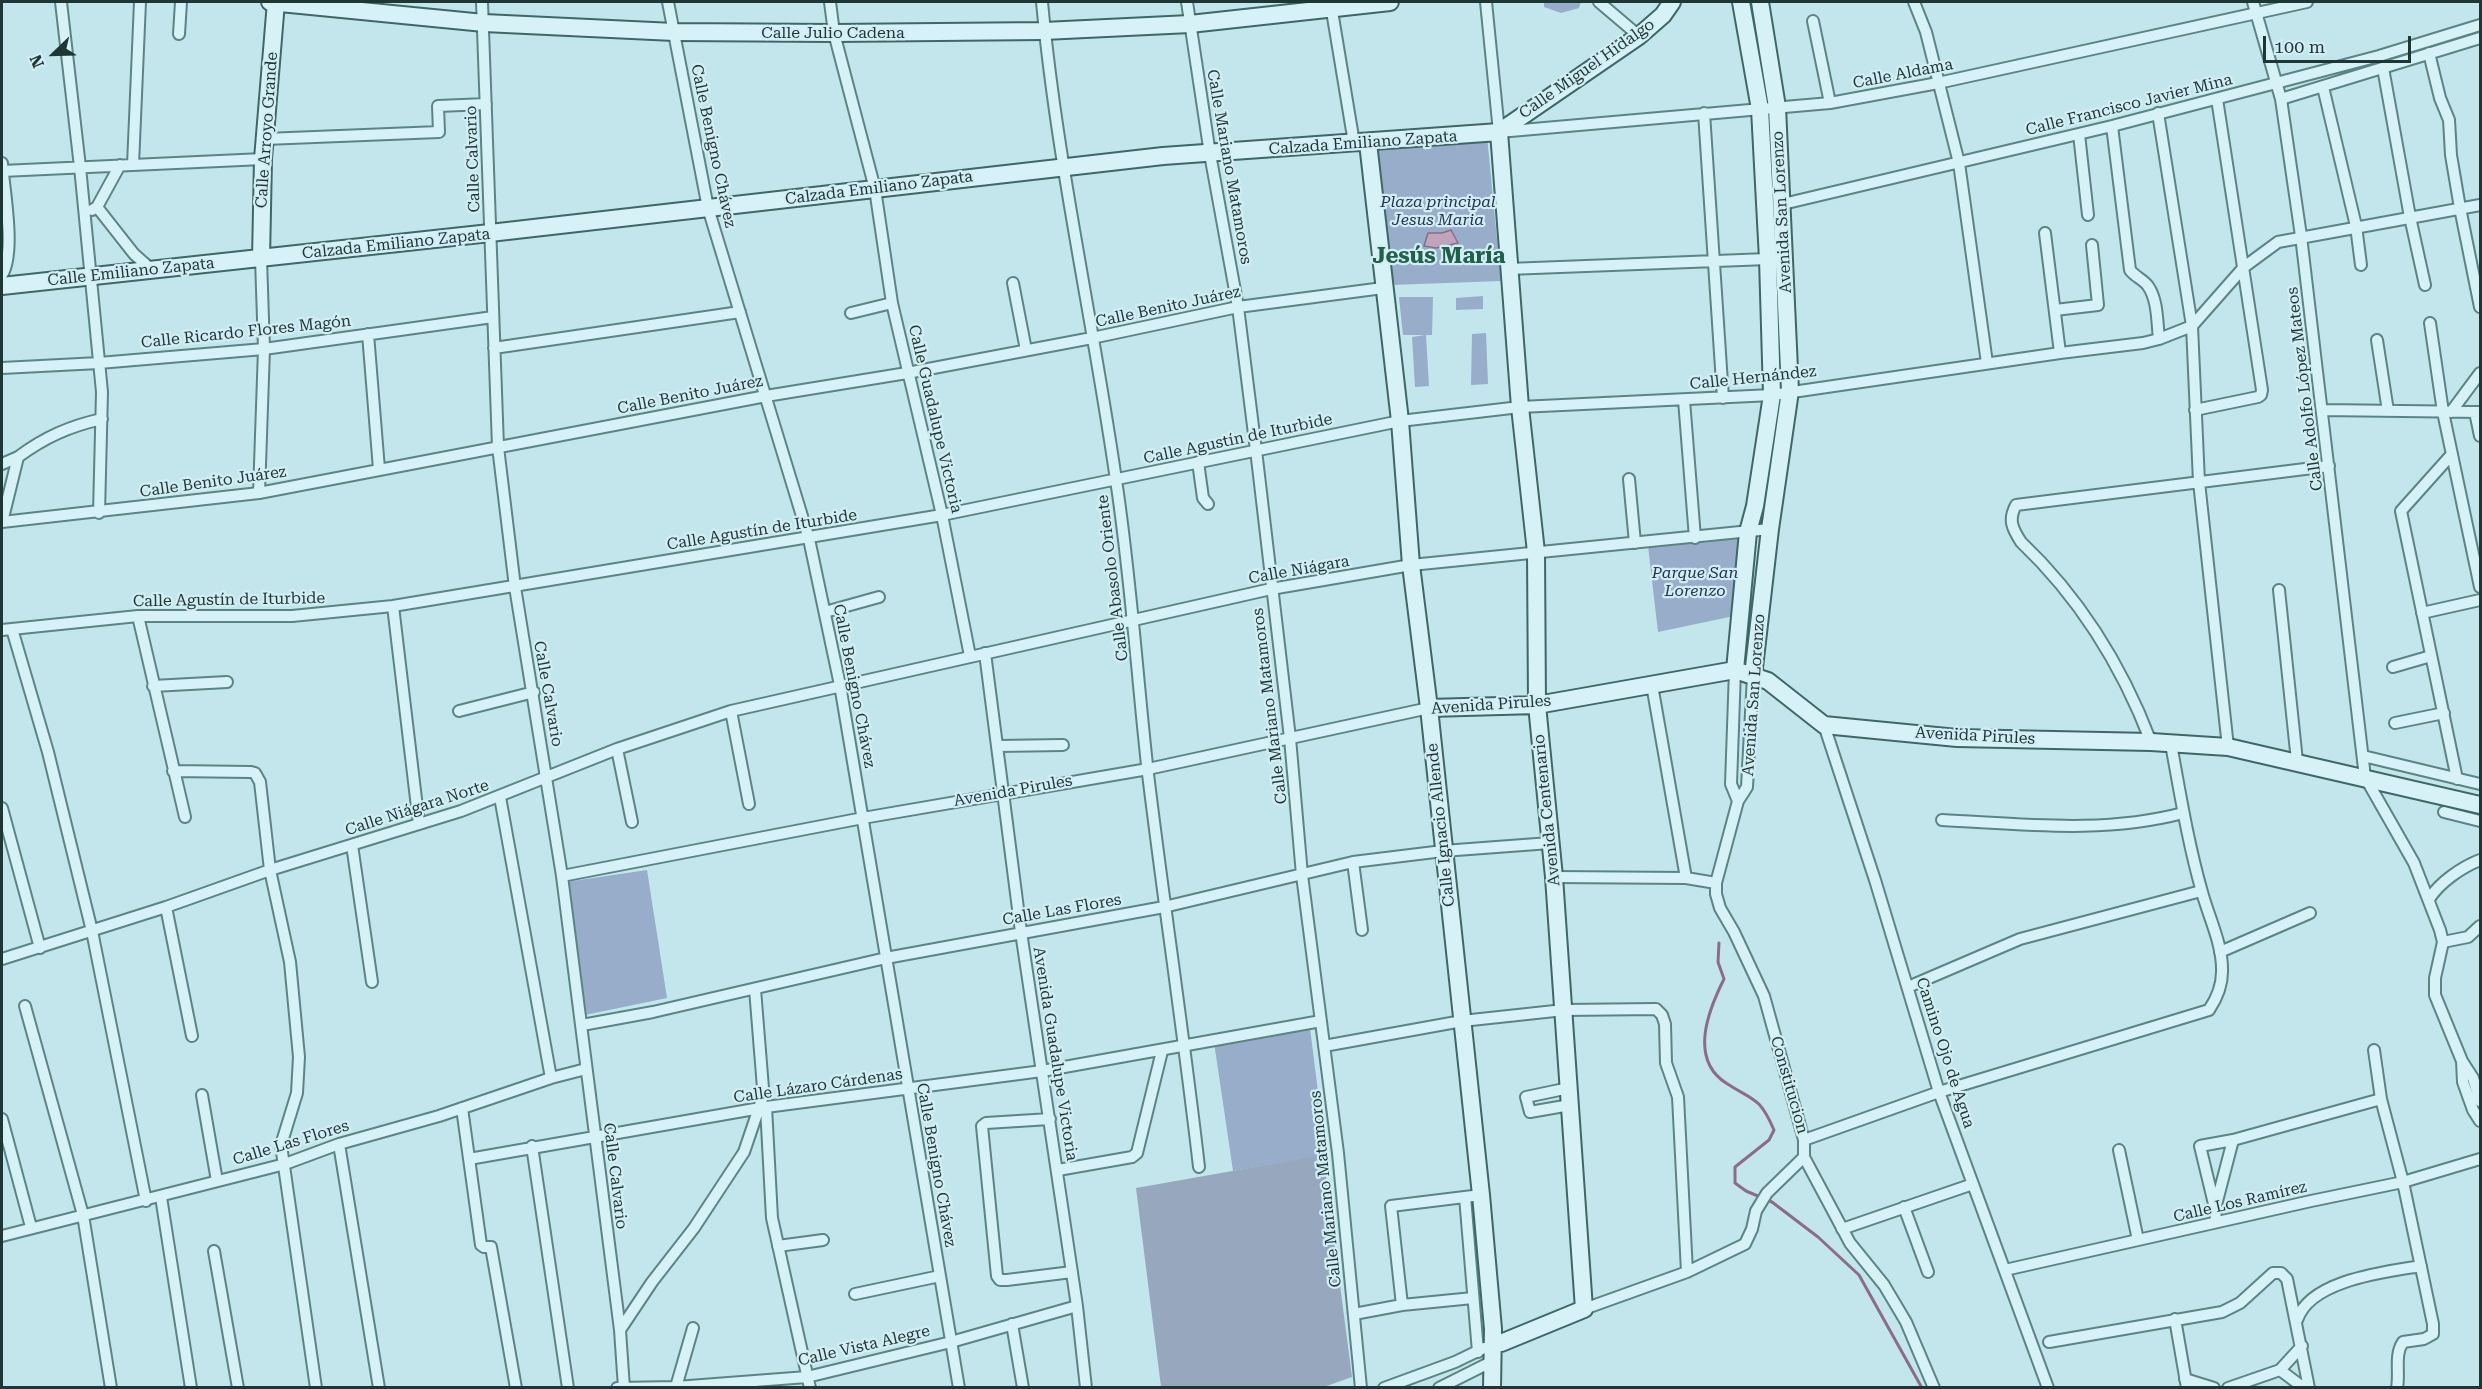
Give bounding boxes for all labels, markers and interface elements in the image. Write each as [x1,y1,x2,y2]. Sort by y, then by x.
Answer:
street label: Calle Miguel Hidalgo [1516,15,1658,123]
street label: Calle Julio Cadena [761,23,905,43]
north arrow [24,24,84,84]
scale bar [2266,24,2414,62]
text: 100 m [2274,36,2325,57]
street label: Calle Arroyo Grande [252,51,282,209]
text: N [26,52,48,71]
street label: Calle Aldama [1851,55,1955,93]
street label: Calle Benigno Chávez [686,63,740,229]
street label: Calle Mariano Matamoros [1202,68,1256,266]
street label: Calle Francisco Javier Mina [2024,70,2234,140]
street label: Calle Calvario [462,105,484,213]
street label: Calzada Emiliano Zapata [1268,127,1458,159]
street label: Avenida San Lorenzo [1768,130,1796,294]
street label: Calzada Emiliano Zapata [784,167,974,209]
park label: Plaza principal Jesus Maria [1380,192,1496,230]
street label: Calzada Emiliano Zapata [301,225,491,263]
district label: Jesús María [1372,244,1506,270]
street label: Calle Emiliano Zapata [47,254,215,290]
street label: Calle Benito Juárez [1094,282,1242,332]
street label: Calle Adolfo López Mateos [2283,286,2327,492]
street label: Calle Ricardo Flores Magón [140,311,352,353]
street label: Calle Guadalupe Victoria [904,323,966,515]
street label: Calle Hernández [1689,362,1817,394]
street label: Calle Benito Juárez [616,371,764,419]
street label: Calle Agustín de Iturbide [1142,410,1334,468]
street label: Calle Benito Juárez [139,462,287,502]
street label: Calle Abasolo Oriente [1093,494,1133,662]
street label: Calle Agustín de Iturbide [665,505,859,555]
street label: Calle Niágara [1247,552,1351,588]
park label: Parque San Lorenzo [1652,563,1738,601]
street label: Calle Agustín de Iturbide [133,589,325,611]
street label: Calle Benigno Chávez [829,603,879,769]
street label: Calle Mariano Matamoros [1248,607,1292,805]
street label: Avenida San Lorenzo [1739,613,1769,777]
street label: Calle Calvario [529,640,567,748]
street label: Avenida Pirules [1430,691,1552,719]
street label: Avenida Pirules [1914,723,2036,749]
street label: Avenida Centenario [1529,733,1565,887]
street label: Calle Ignacio Allende [1423,742,1459,908]
street label: Avenida Pirules [952,771,1074,811]
street label: Calle Niágara Norte [343,776,491,840]
street label: Calle Las Flores [1001,890,1123,930]
street label: Avenida Guadalupe Victoria [1029,946,1081,1162]
street label: Camino Ojo de Agua [1912,975,1978,1131]
street label: Constitucion [1766,1034,1812,1136]
street label: Calle Lázaro Cárdenas [732,1065,904,1107]
street label: Calle Benigno Chávez [912,1081,960,1249]
street label: Calle Mariano Matamoros [1306,1090,1346,1288]
street label: Calle Las Flores [231,1116,351,1170]
street label: Calle Calvario [599,1122,631,1230]
street label: Calle Los Ramírez [2171,1177,2309,1227]
street label: Calle Vista Alegre [796,1321,932,1371]

